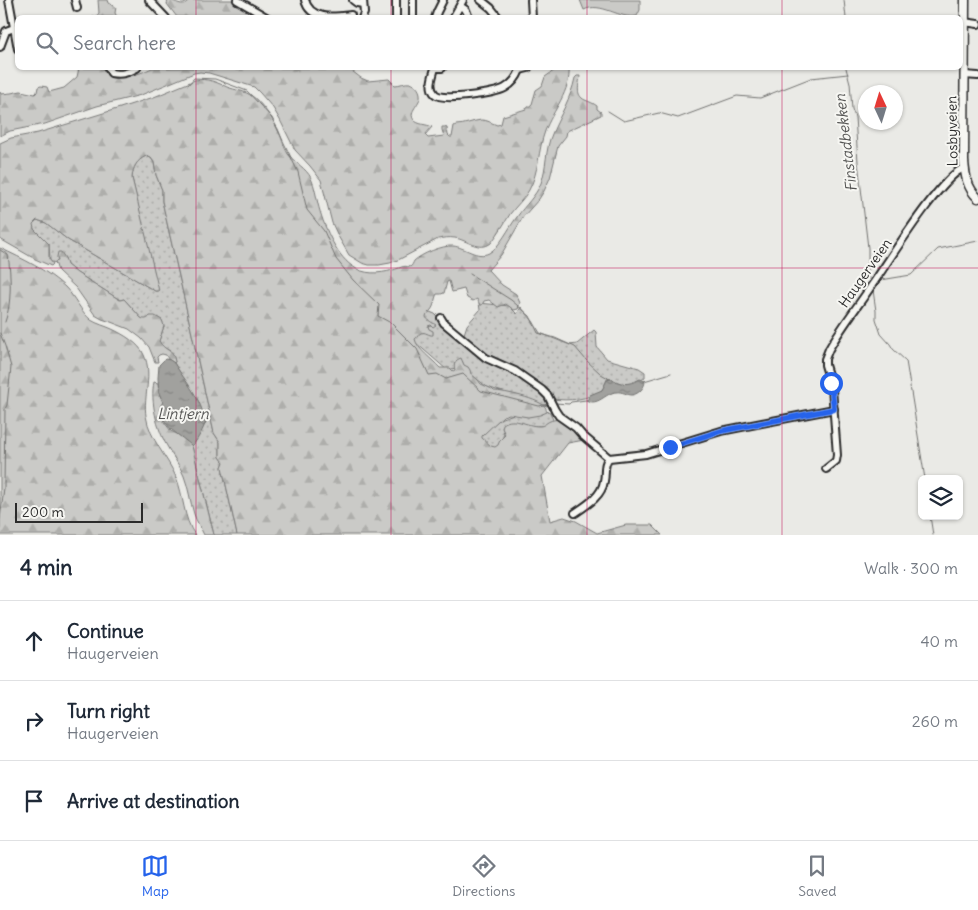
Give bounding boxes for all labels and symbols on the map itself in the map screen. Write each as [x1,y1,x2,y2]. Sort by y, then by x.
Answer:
north arrow [858,85,903,130]
water label: Finstadbekken [830,93,861,193]
street label: Losbyveien [942,96,962,166]
street label: Haugerveien [835,235,895,311]
route start [820,372,843,395]
water label: Lintjern [157,404,209,423]
route end [659,436,682,459]
scale bar [15,500,142,523]

